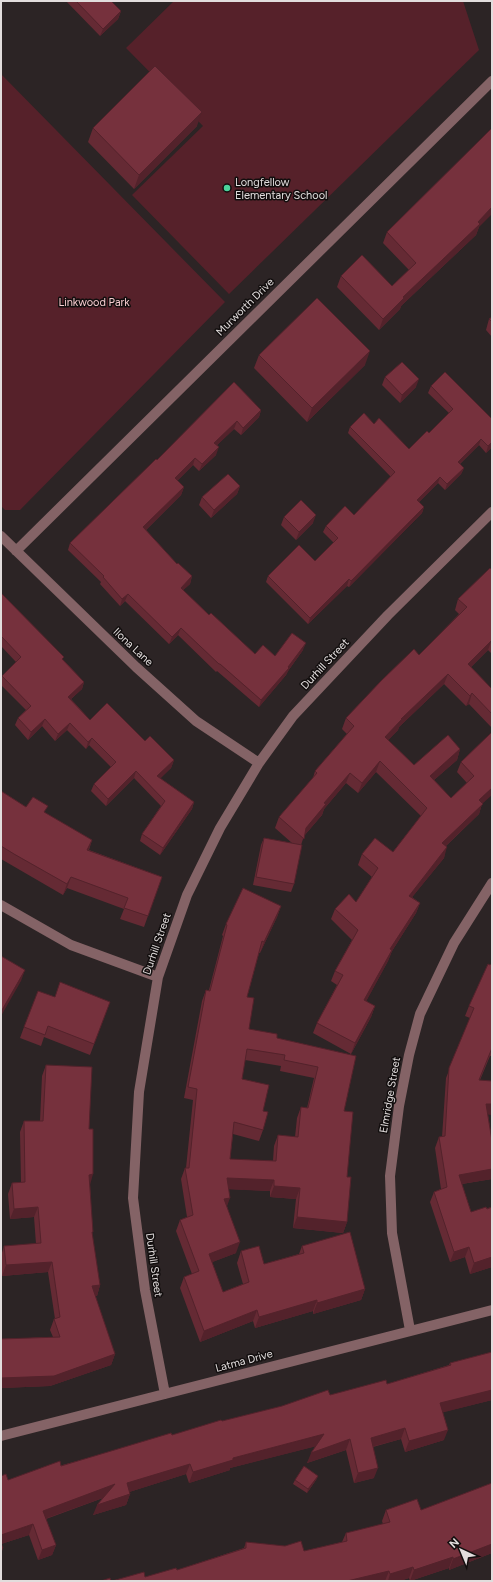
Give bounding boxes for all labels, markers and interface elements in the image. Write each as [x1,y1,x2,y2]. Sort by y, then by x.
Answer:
place label: Longfellow Elementary School [235,176,327,202]
marker: Longfellow Elementary School [222,183,232,193]
street label: Murworth Drive [213,275,277,339]
park label: Linkwood Park [58,296,130,309]
street label: Ilona Lane [110,625,156,669]
street label: Durhill Street [298,636,352,692]
street label: Durhill Street [140,911,174,977]
street label: Elmridge Street [377,1056,403,1134]
street label: Durhill Street [143,1232,165,1298]
street label: Latma Drive [214,1347,274,1375]
north arrow [441,1530,481,1570]
text: N [447,1536,462,1551]

